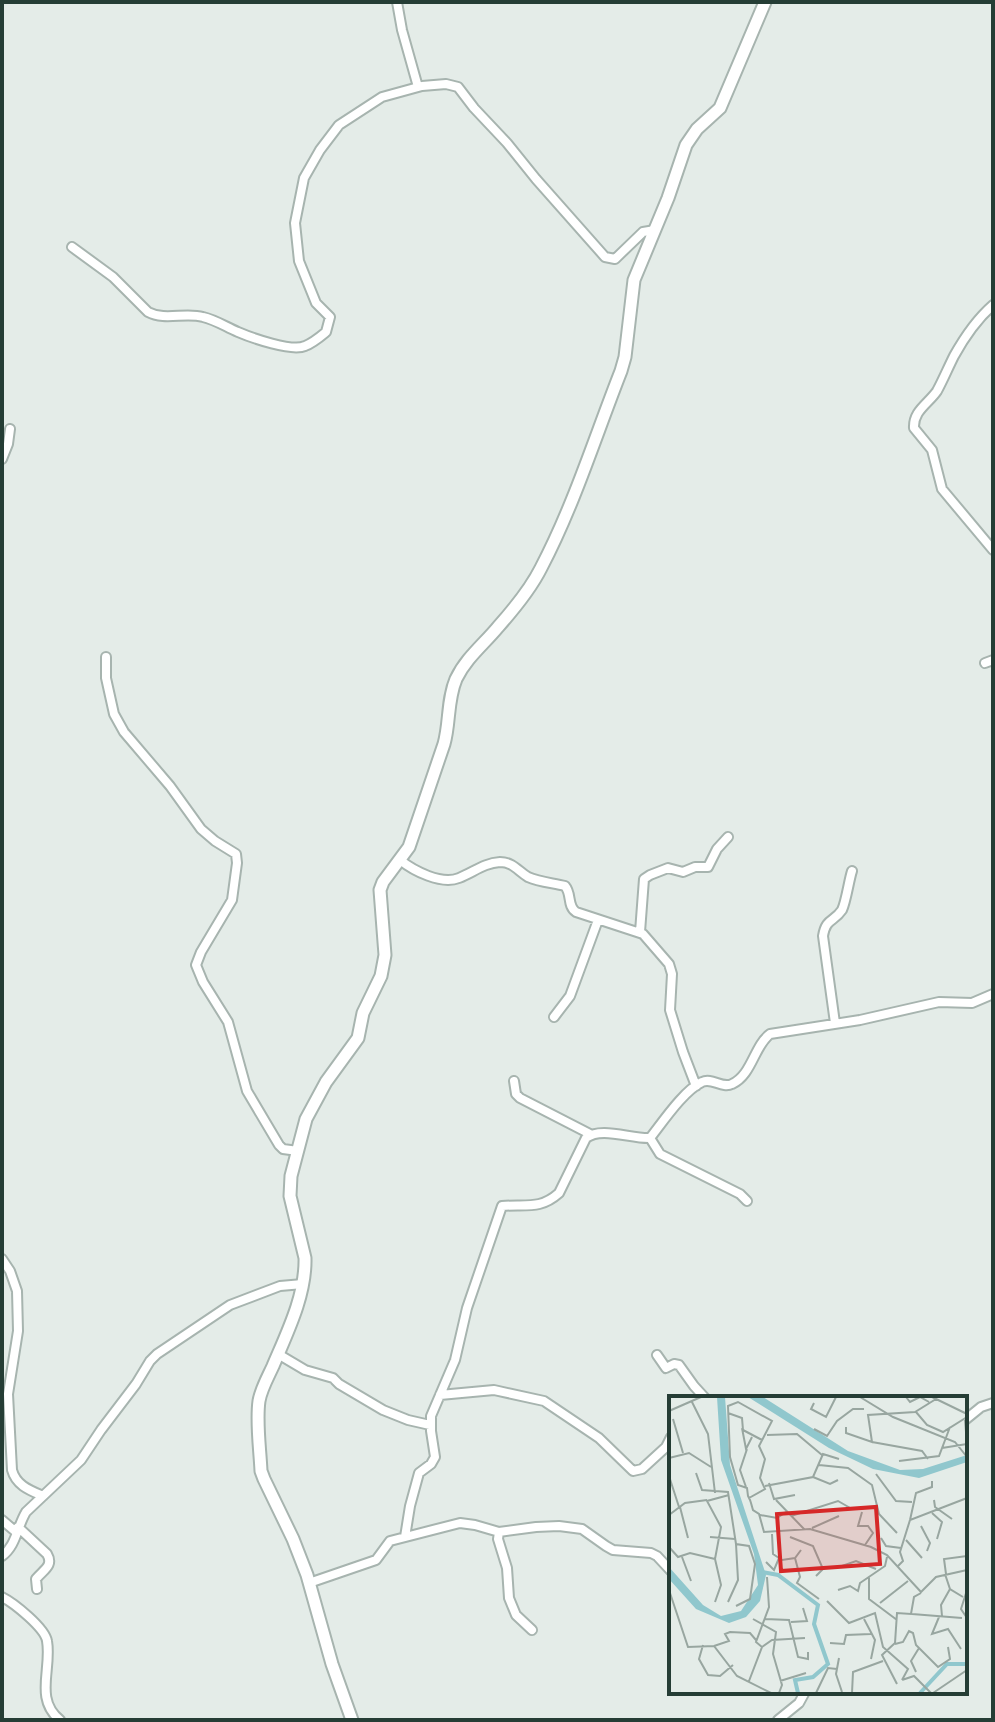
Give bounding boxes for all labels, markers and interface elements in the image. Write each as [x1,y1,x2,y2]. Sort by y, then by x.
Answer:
inset map [669,1396,967,1694]

